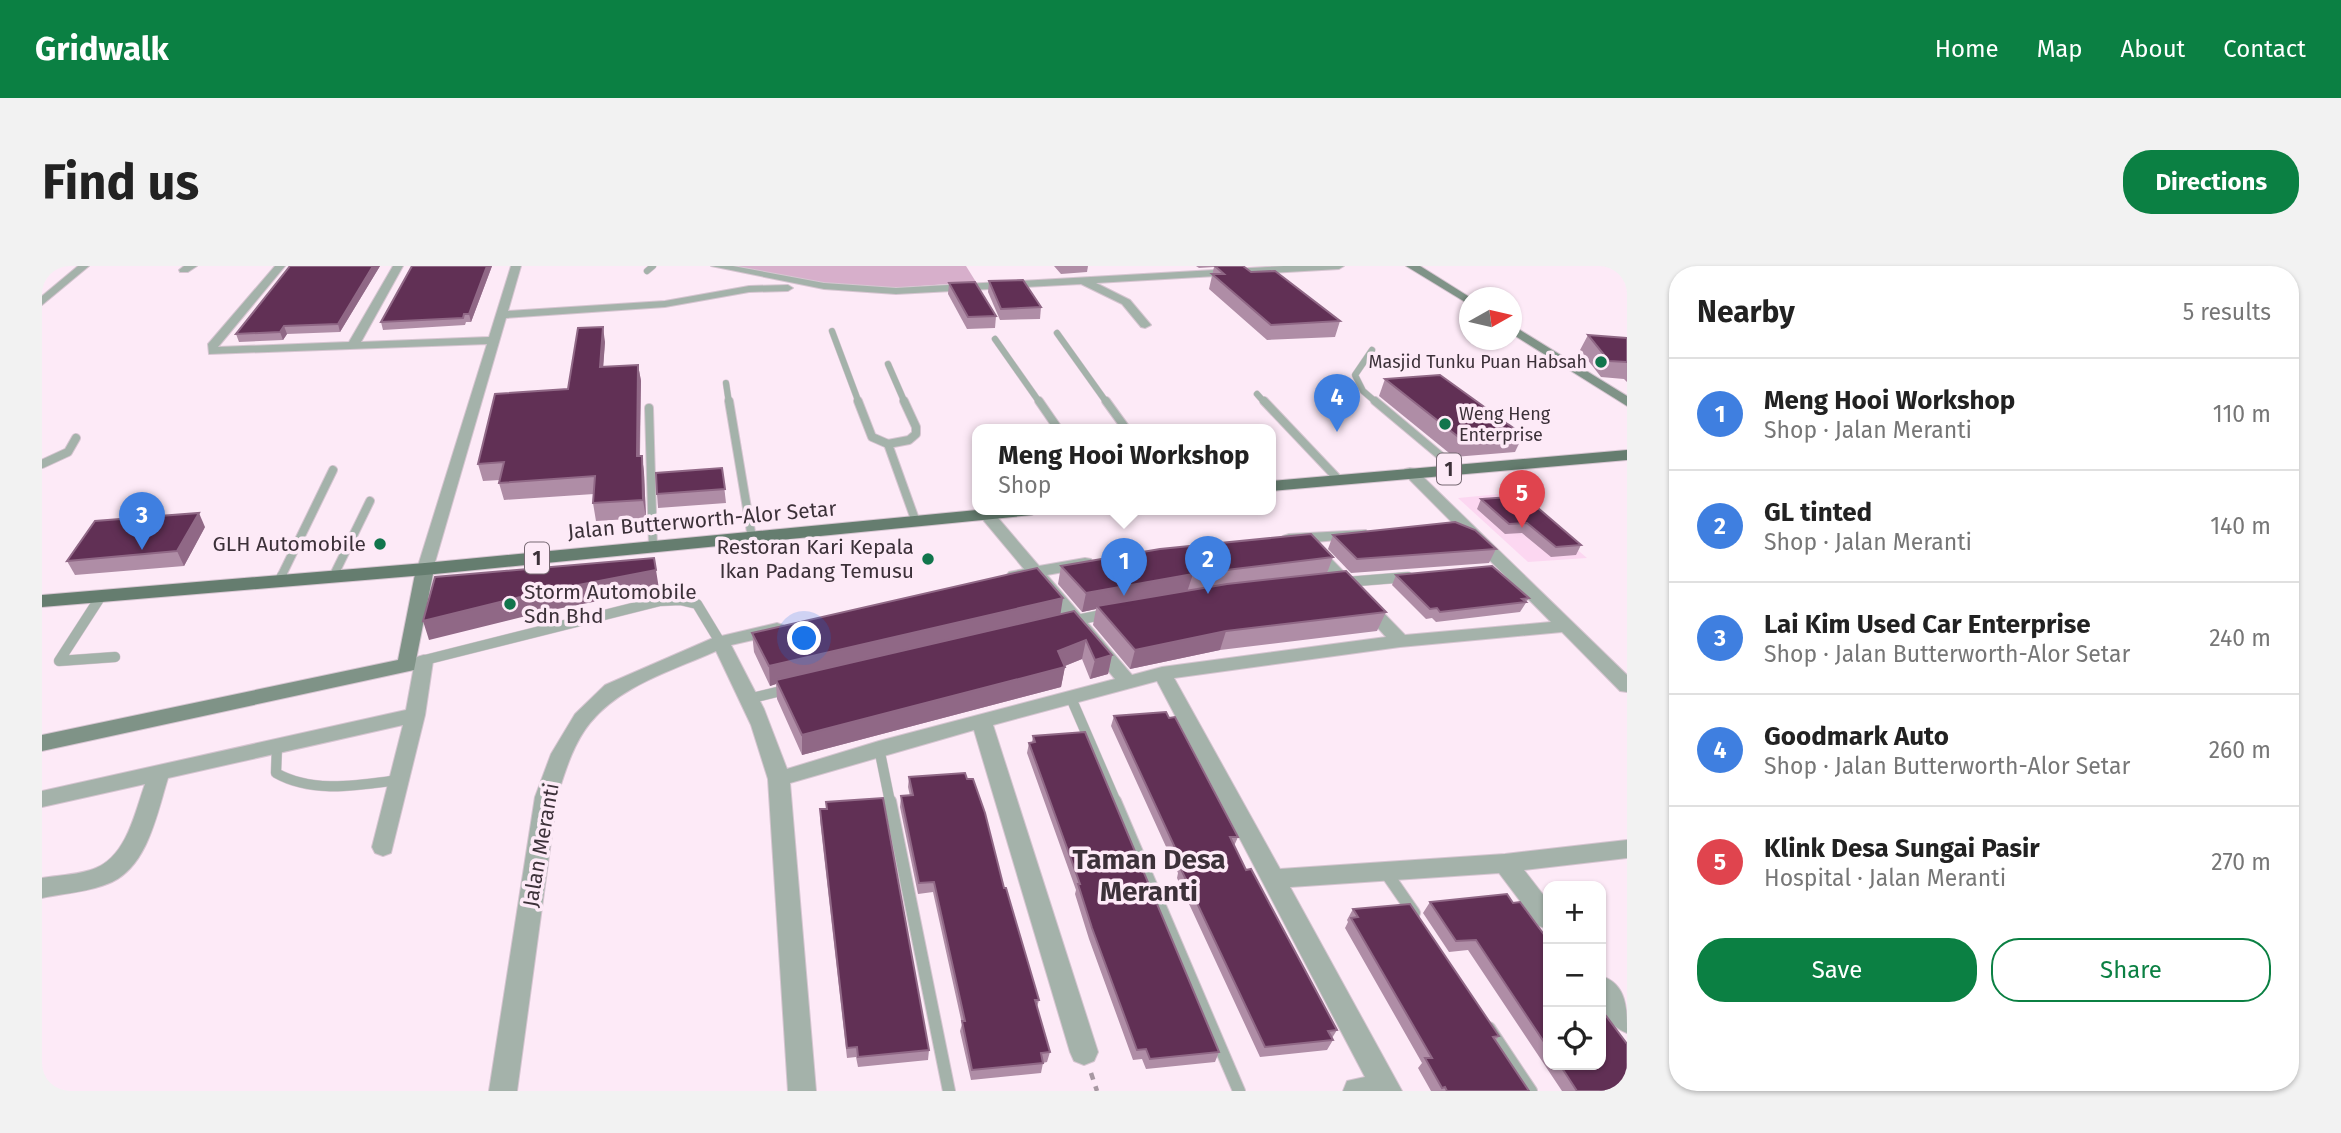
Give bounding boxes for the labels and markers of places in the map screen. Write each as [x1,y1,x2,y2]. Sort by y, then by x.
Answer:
place label: Masjid Tunku Puan Habsah [1369,351,1587,373]
marker: Masjid Tunku Puan Habsah [1593,354,1609,370]
pin: 4 [1314,374,1360,432]
place label: Weng Heng Enterprise [1459,403,1551,446]
marker: Weng Heng Enterprise [1437,416,1453,432]
pin: 5 [1499,470,1545,528]
pin: 3 [119,492,165,550]
place label: GLH Automobile [213,531,366,557]
place label: Restoran Kari Kepala Ikan Padang Temusu [716,534,914,584]
marker: GLH Automobile [372,536,388,552]
pin: 2 [1185,536,1231,594]
pin: 1 [1101,538,1147,596]
marker: Restoran Kari Kepala Ikan Padang Temusu [920,551,936,567]
place label: Storm Automobile Sdn Bhd [524,579,697,629]
marker: Storm Automobile Sdn Bhd [502,596,518,612]

